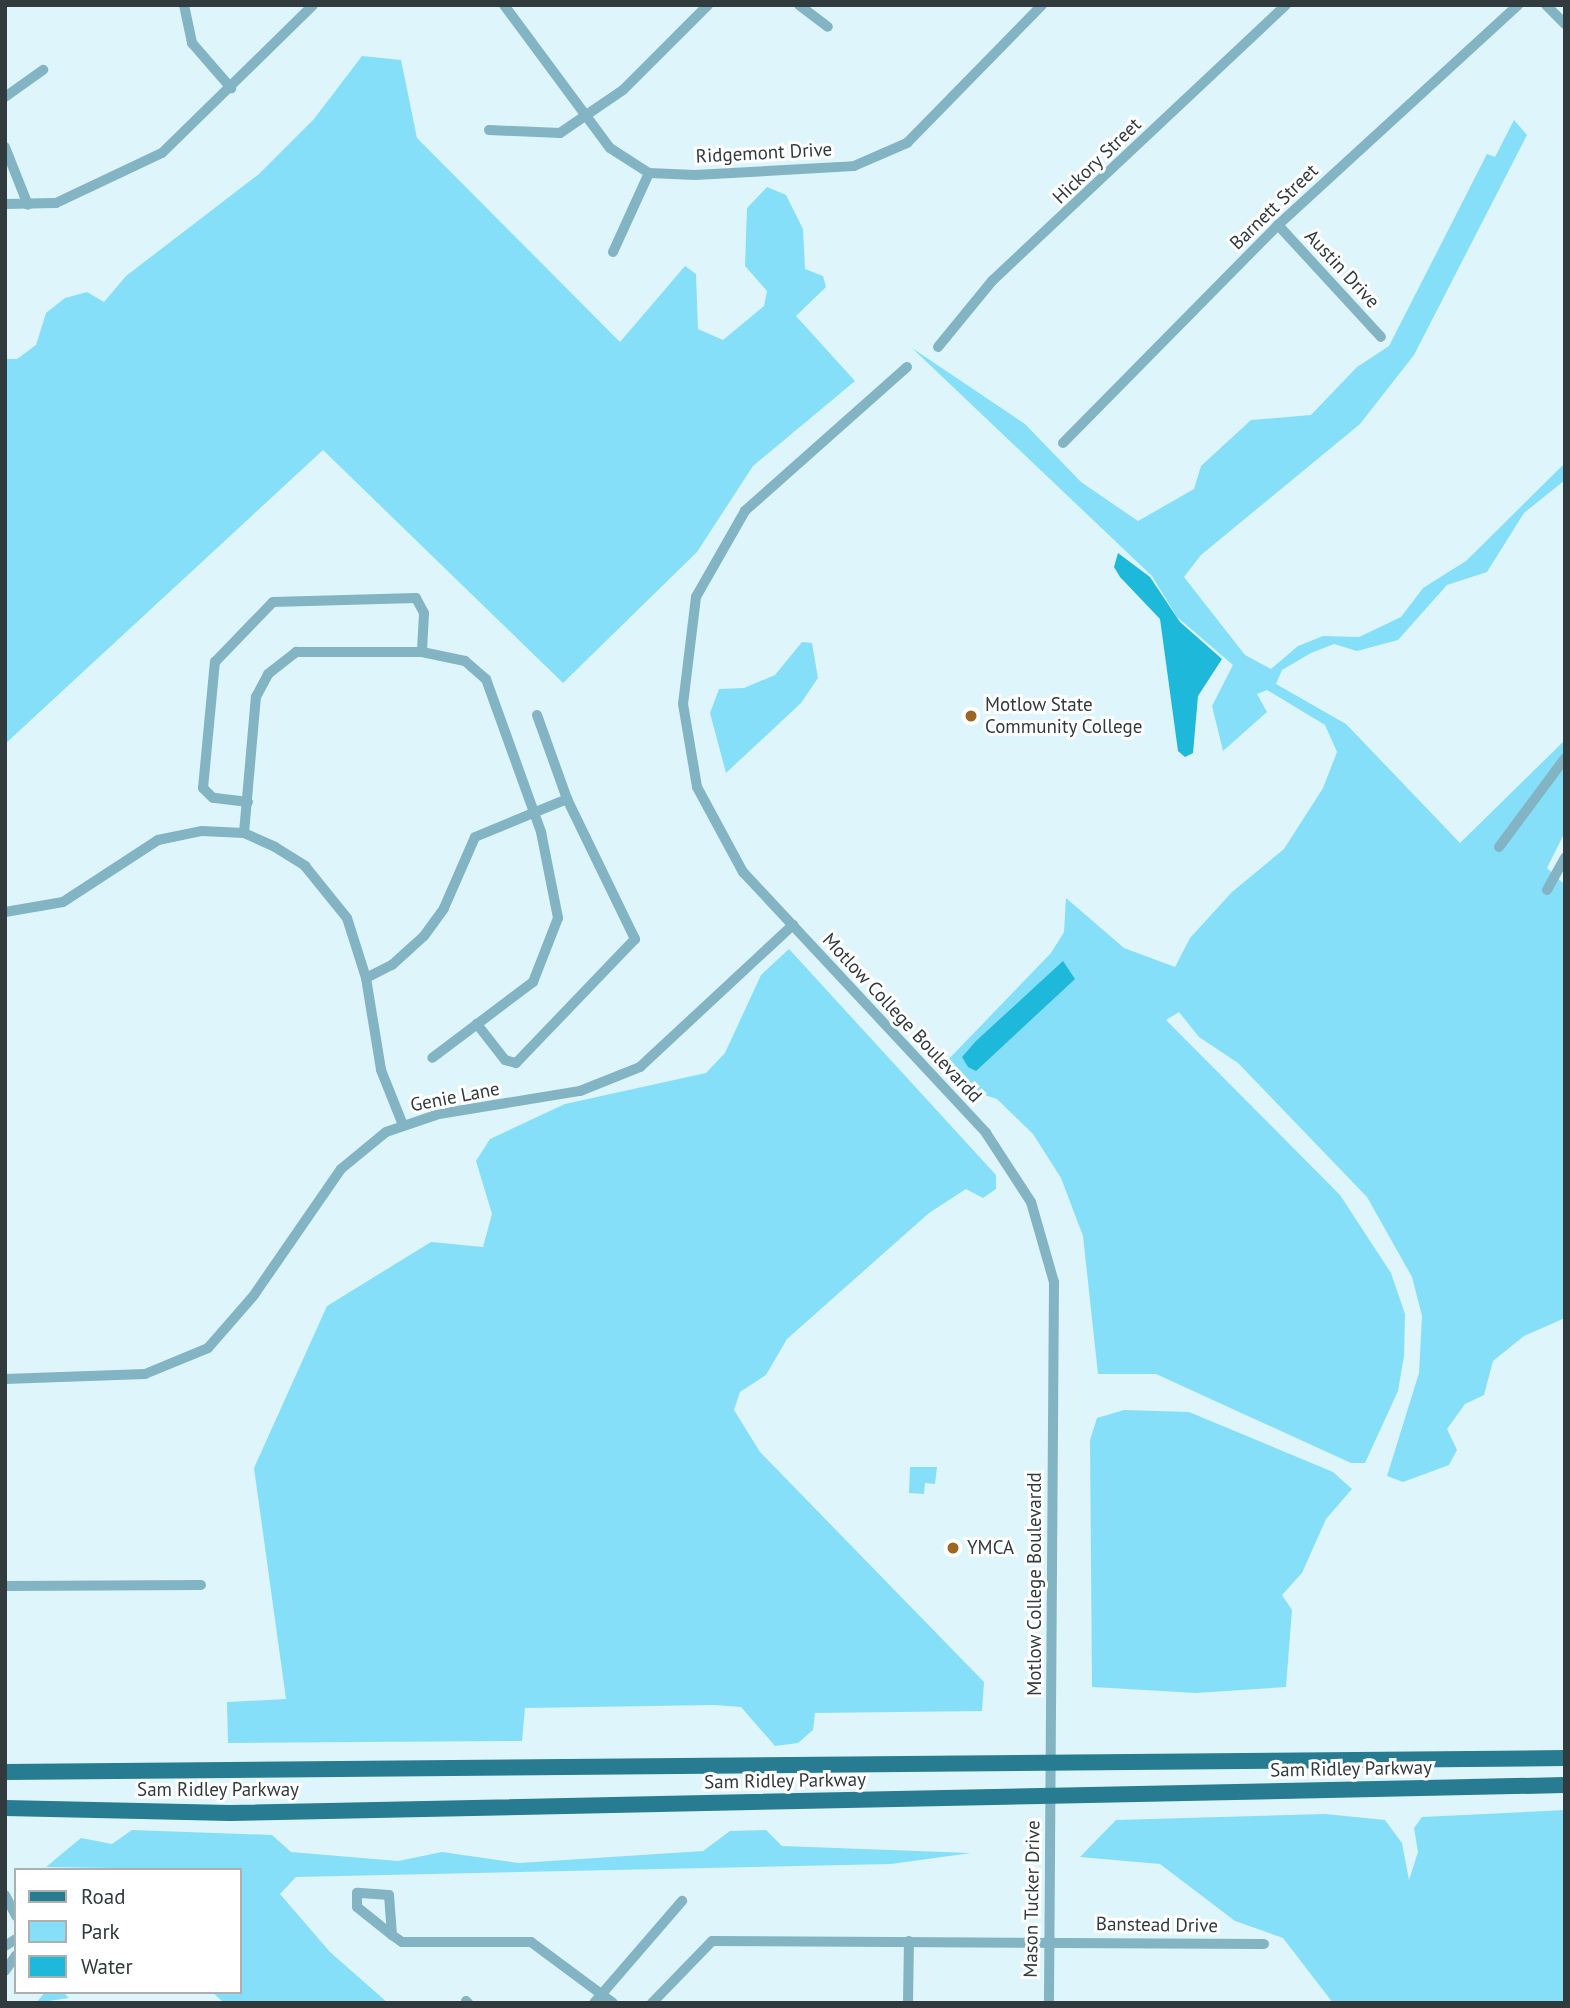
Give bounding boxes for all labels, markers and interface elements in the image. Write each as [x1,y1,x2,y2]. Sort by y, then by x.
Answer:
street label: Hickory Street [1048,113,1146,209]
street label: Ridgemont Drive [695,138,833,168]
street label: Barnett Street [1225,159,1323,255]
street label: Austin Drive [1300,225,1384,313]
place label: Motlow State Community College [985,694,1143,738]
marker: Motlow State Community College [963,708,979,724]
street label: Motlow College Boulevardd [817,928,987,1108]
street label: Genie Lane [408,1077,502,1117]
street label: Motlow College Boulevardd [1024,1472,1046,1696]
place label: YMCA [967,1537,1014,1559]
marker: YMCA [945,1540,961,1556]
street label: Sam Ridley Parkway [1270,1756,1432,1782]
street label: Sam Ridley Parkway [704,1768,866,1794]
street label: Sam Ridley Parkway [137,1779,299,1801]
street label: Mason Tucker Drive [1019,1820,1045,1978]
legend [14,1868,242,1994]
text: Road [81,1883,125,1910]
street label: Banstead Drive [1096,1913,1218,1937]
text: Park [81,1918,120,1945]
text: Water [81,1953,133,1980]

